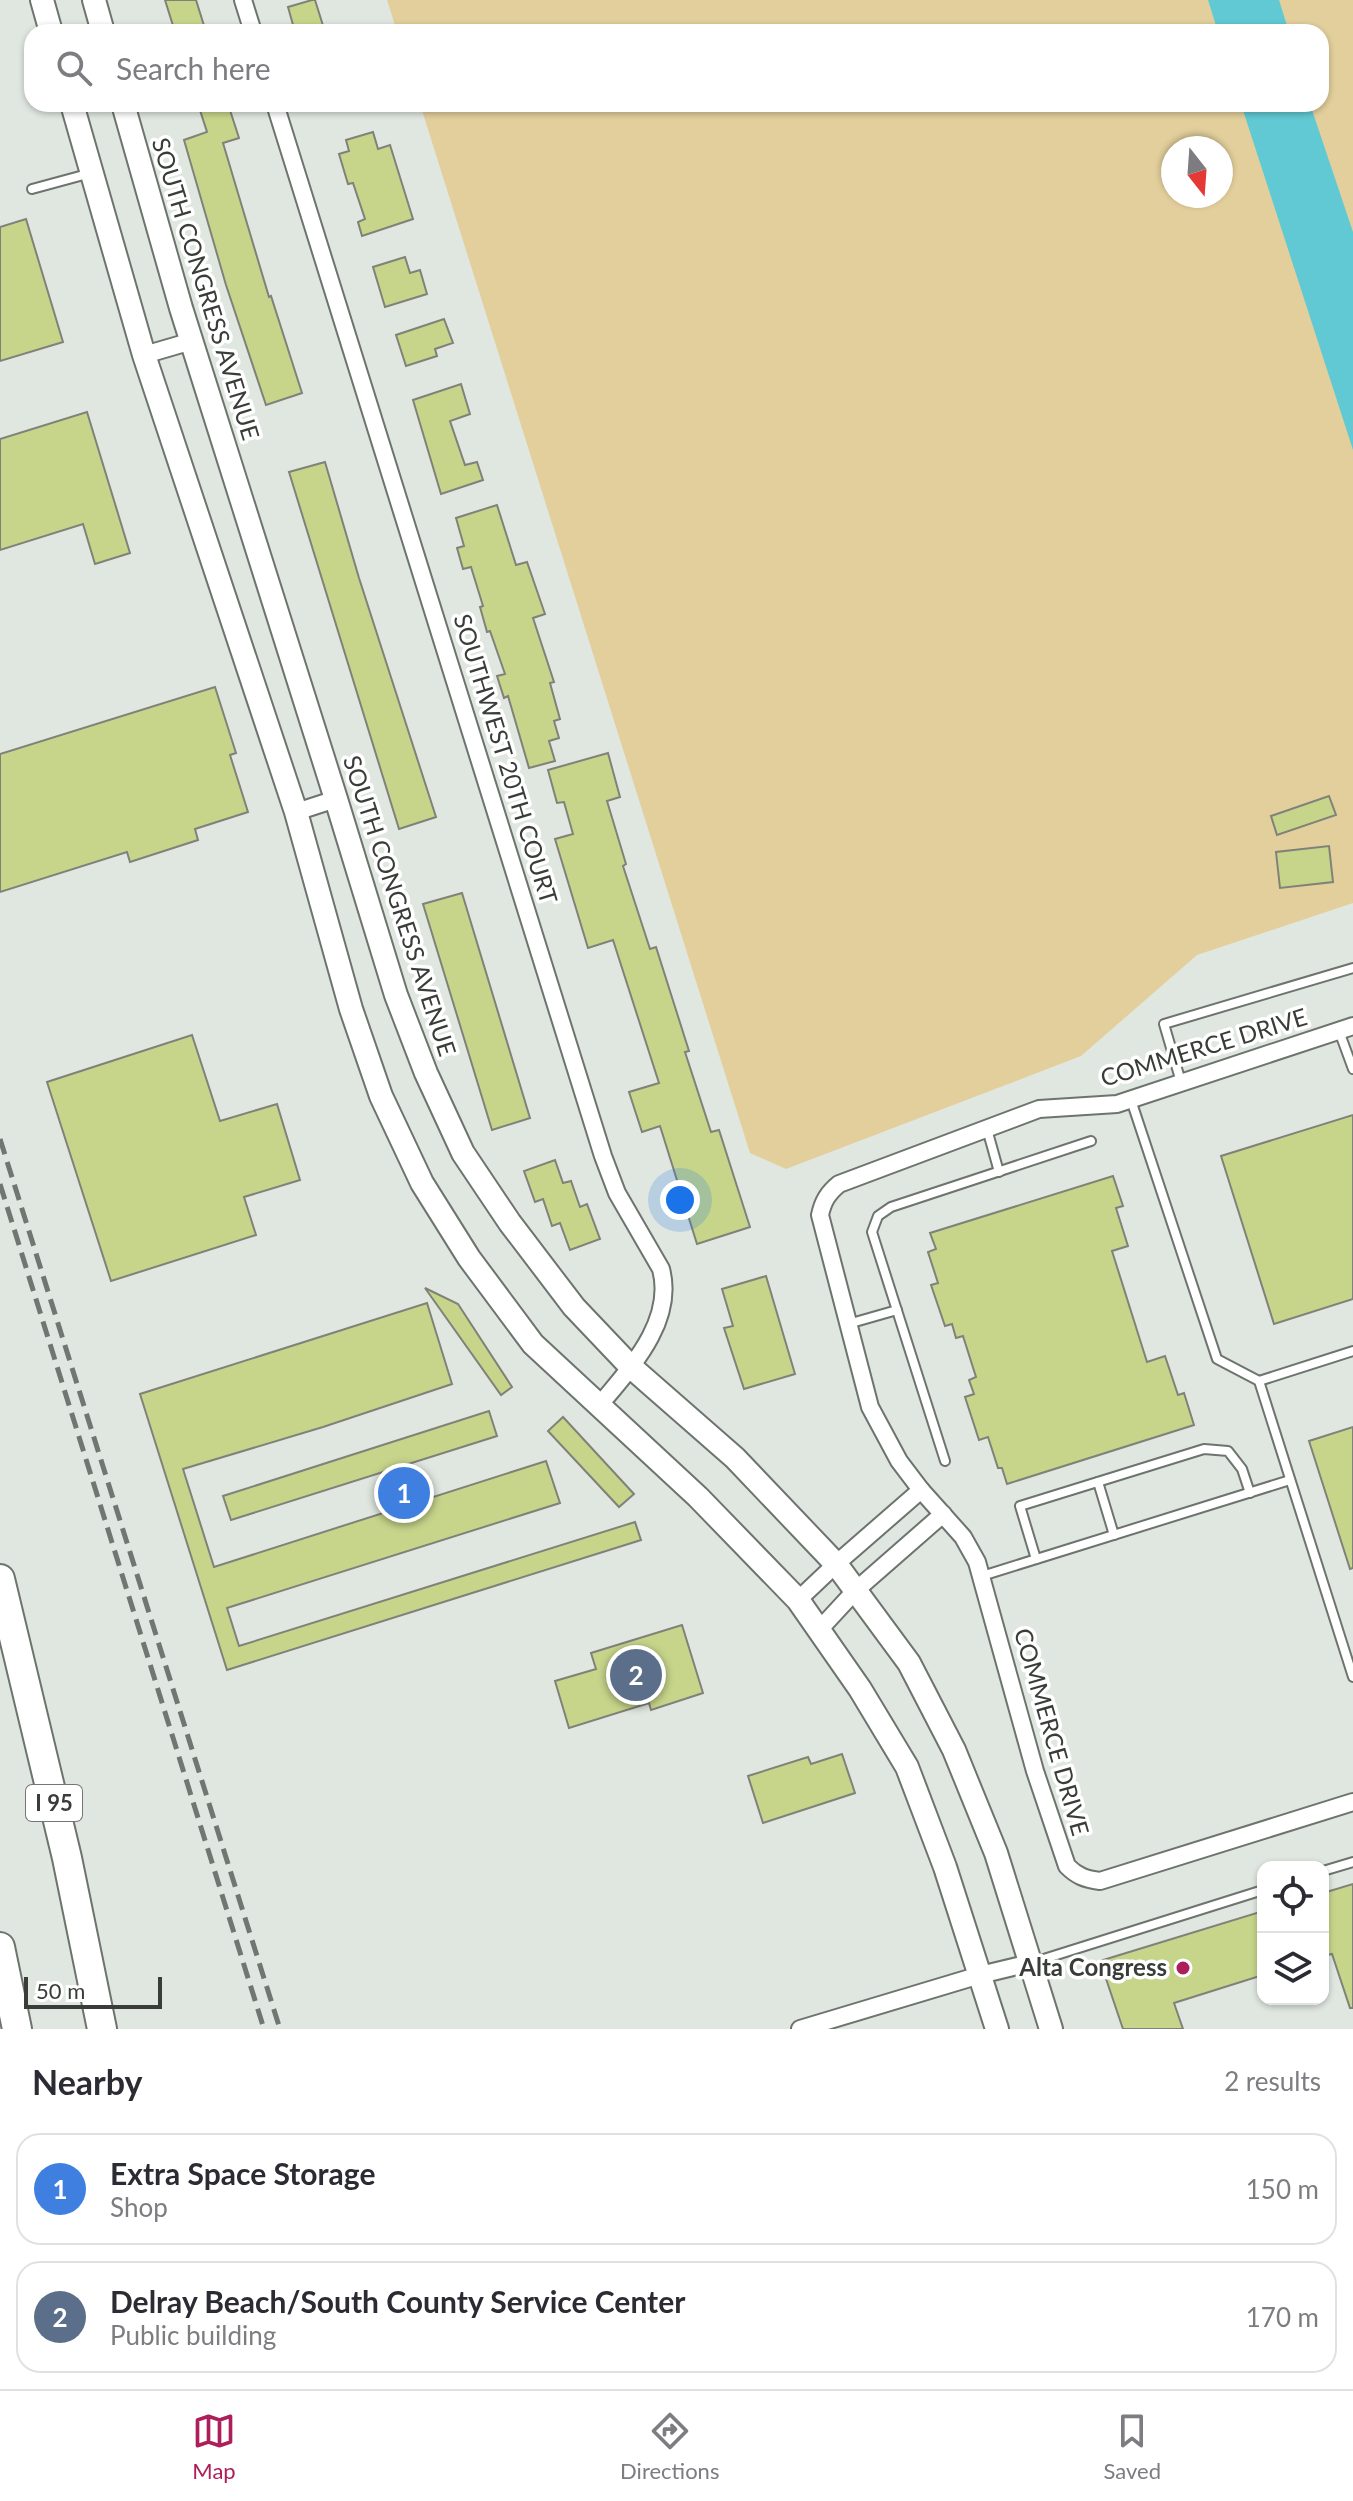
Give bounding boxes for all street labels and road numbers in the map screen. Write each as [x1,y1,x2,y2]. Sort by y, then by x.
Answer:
street label: SOUTH CONGRESS AVENUE [147,134,266,443]
street label: SOUTHWEST 20TH COURT [449,610,564,907]
street label: SOUTH CONGRESS AVENUE [338,752,463,1060]
street label: COMMERCE DRIVE [1097,1001,1310,1092]
street label: COMMERCE DRIVE [1009,1625,1096,1839]
road number: I 95 [26,1785,82,1821]

